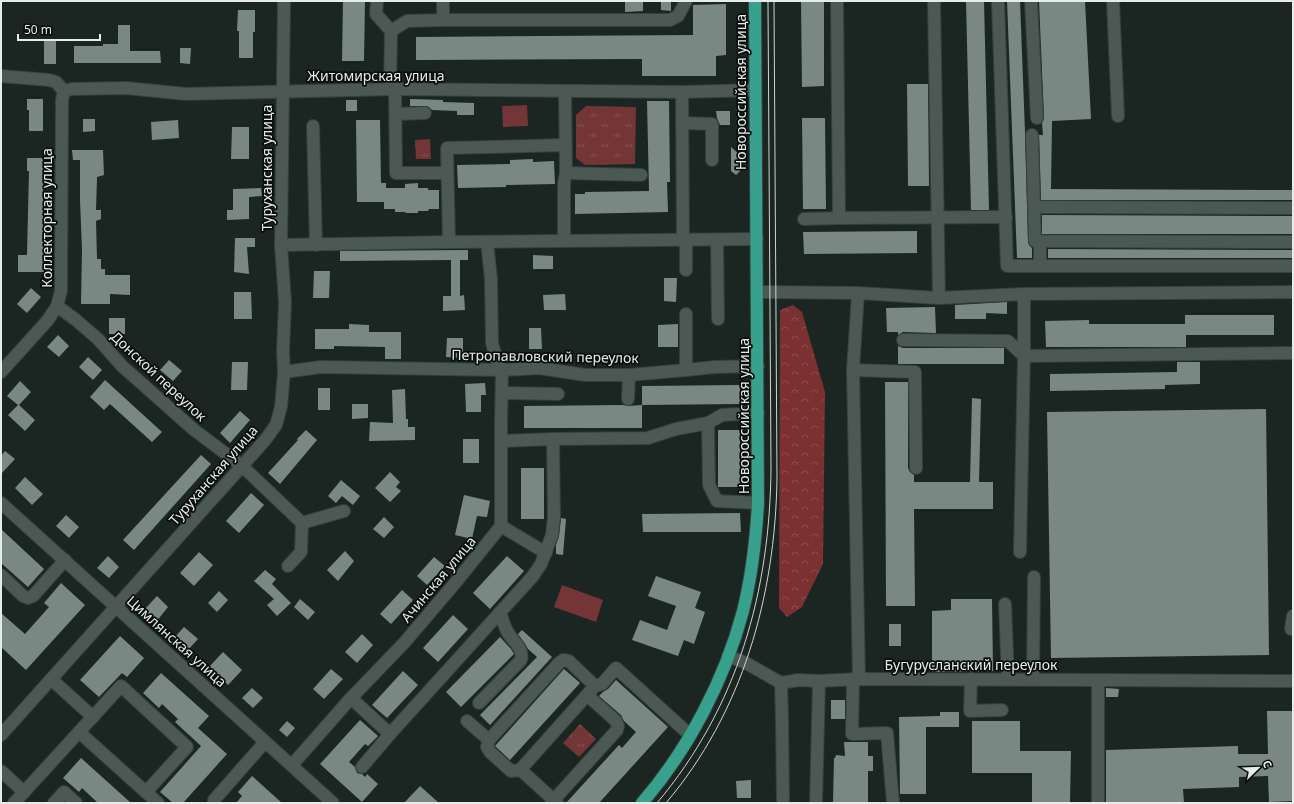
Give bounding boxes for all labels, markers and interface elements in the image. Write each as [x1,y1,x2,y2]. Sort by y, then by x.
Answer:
street label: Новороссийская улица [731,14,750,170]
scale bar [18,16,100,42]
text: 50 m [24,21,52,38]
street label: Житомирская улица [307,66,445,85]
street label: Туруханская улица [257,105,276,231]
street label: Коллекторная улица [37,148,56,288]
street label: Донской переулок [107,327,211,426]
street label: Новороссийская улица [734,338,753,494]
street label: Петропавловский переулок [451,345,639,367]
street label: Туруханская улица [164,421,262,529]
street label: Ачинская улица [396,532,480,626]
street label: Цимлянская улица [123,591,231,691]
street label: Бугурусланский переулок [885,655,1058,674]
north arrow [1238,748,1278,788]
text: С [1259,758,1276,770]

